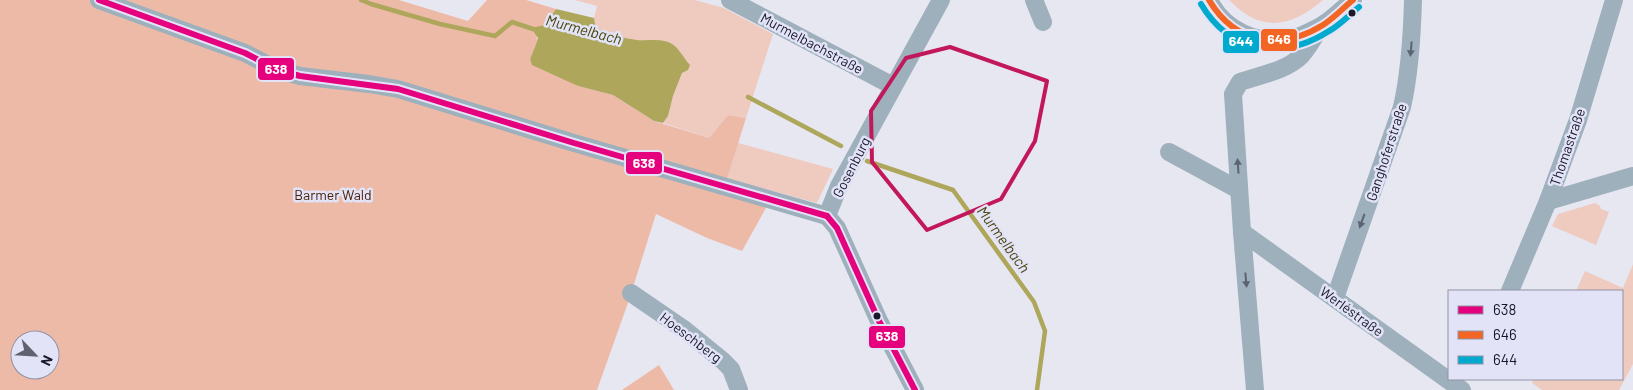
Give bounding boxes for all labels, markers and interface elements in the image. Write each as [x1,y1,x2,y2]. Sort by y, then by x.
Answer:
unlabelled marker [1347,8,1357,18]
street label: Murmelbachstraße [758,9,866,77]
water label: Murmelbach [544,10,624,48]
line badge: 646 [1260,28,1298,52]
line badge: 644 [1222,30,1260,54]
text: 646 [1267,30,1291,47]
text: 644 [1229,32,1253,49]
one-way arrow [1407,41,1415,57]
line badge: 638 [257,57,295,81]
text: 638 [265,60,288,77]
street label: Ganghoferstraße [1362,101,1410,203]
street label: Thomastraße [1546,106,1588,188]
street label: Gosenburg [829,134,873,200]
line badge: 638 [625,151,663,175]
text: 638 [633,154,656,171]
one-way arrow [1233,157,1241,173]
park label: Barmer Wald [294,186,372,203]
water label: Murmelbach [974,202,1034,276]
one-way arrow [1358,214,1366,229]
one-way arrow [1242,273,1250,289]
street label: Werléstraße [1317,282,1387,340]
legend [1448,290,1623,380]
text: 638 [1493,300,1516,318]
street label: Hoeschberg [657,308,725,366]
unlabelled marker [872,311,882,321]
line badge: 638 [868,325,906,349]
text: 646 [1493,325,1517,343]
text: 638 [876,327,899,344]
north arrow [10,330,60,380]
text: 644 [1493,350,1517,368]
text: N [38,353,57,369]

